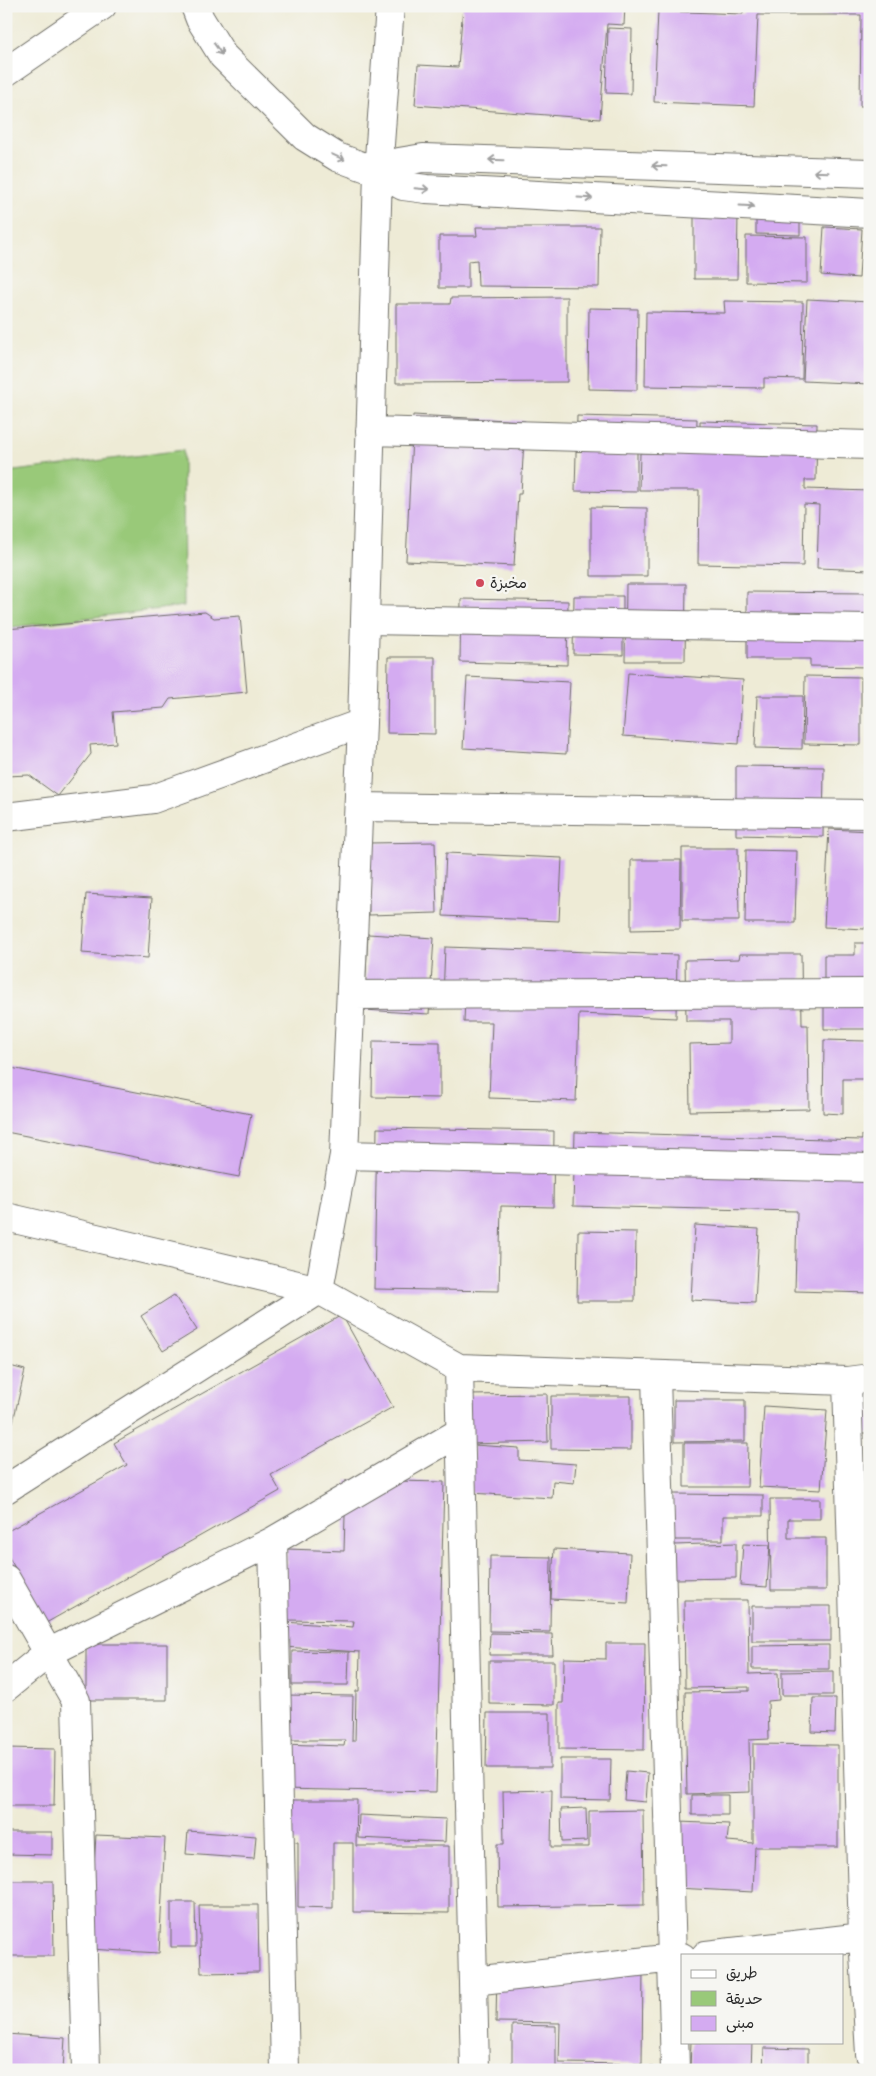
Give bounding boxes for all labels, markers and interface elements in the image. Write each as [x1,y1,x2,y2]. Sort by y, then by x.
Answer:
one-way arrow [213,42,223,56]
one-way arrow [330,152,345,162]
one-way arrow [488,156,504,165]
one-way arrow [651,161,667,171]
one-way arrow [813,167,829,176]
one-way arrow [414,184,430,194]
one-way arrow [576,193,592,202]
one-way arrow [739,202,755,211]
place label: مخبزة [490,574,527,593]
marker: مخبزة [474,577,486,589]
legend [681,1954,844,2044]
text: طريق [726,1964,758,1983]
text: حديقة [726,1990,763,2009]
text: مبنى [726,2014,754,2033]

